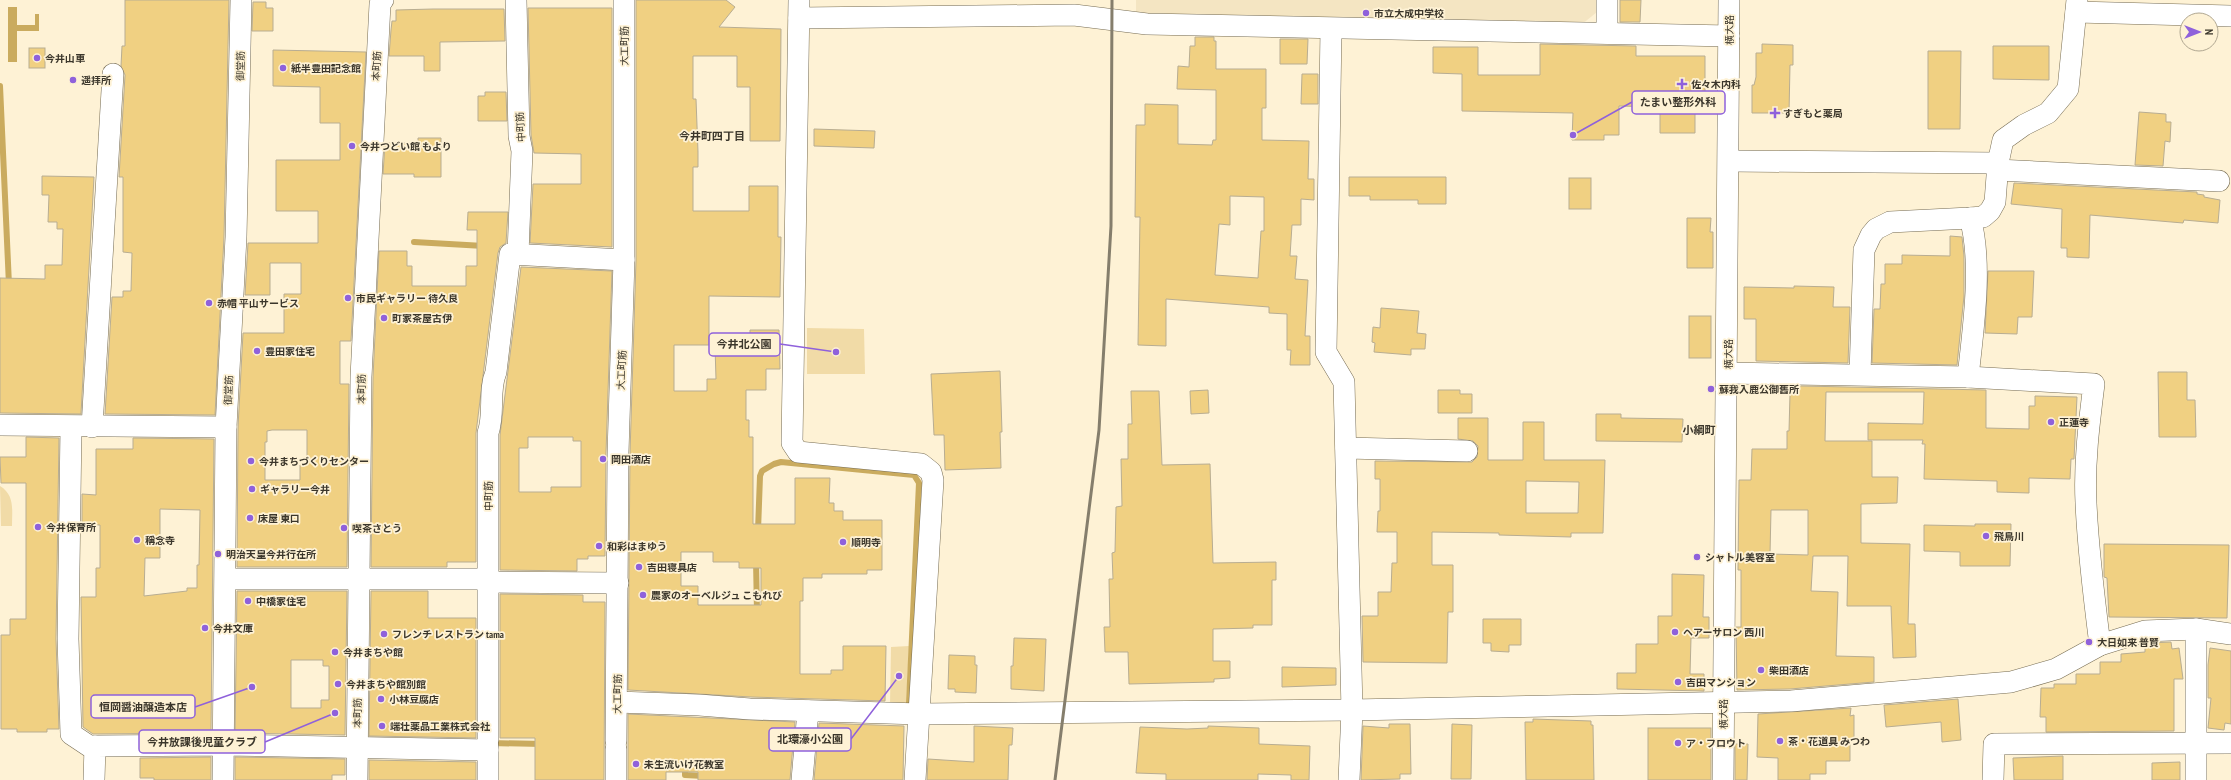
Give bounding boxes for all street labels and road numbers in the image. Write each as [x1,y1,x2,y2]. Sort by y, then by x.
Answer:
street label: 横大路 [1723,15,1736,45]
street label: 大工町筋 [618,26,631,66]
street label: 御堂筋 [234,51,247,81]
street label: 本町筋 [369,51,384,81]
street label: 中町筋 [513,112,528,142]
street label: 横大路 [1722,339,1735,369]
street label: 大工町筋 [614,350,629,390]
street label: 本町筋 [355,374,368,404]
street label: 御堂筋 [221,375,236,405]
street label: 中町筋 [482,481,495,511]
street label: 大工町筋 [611,674,624,714]
street label: 本町筋 [351,698,364,728]
street label: 横大路 [1717,699,1730,729]

